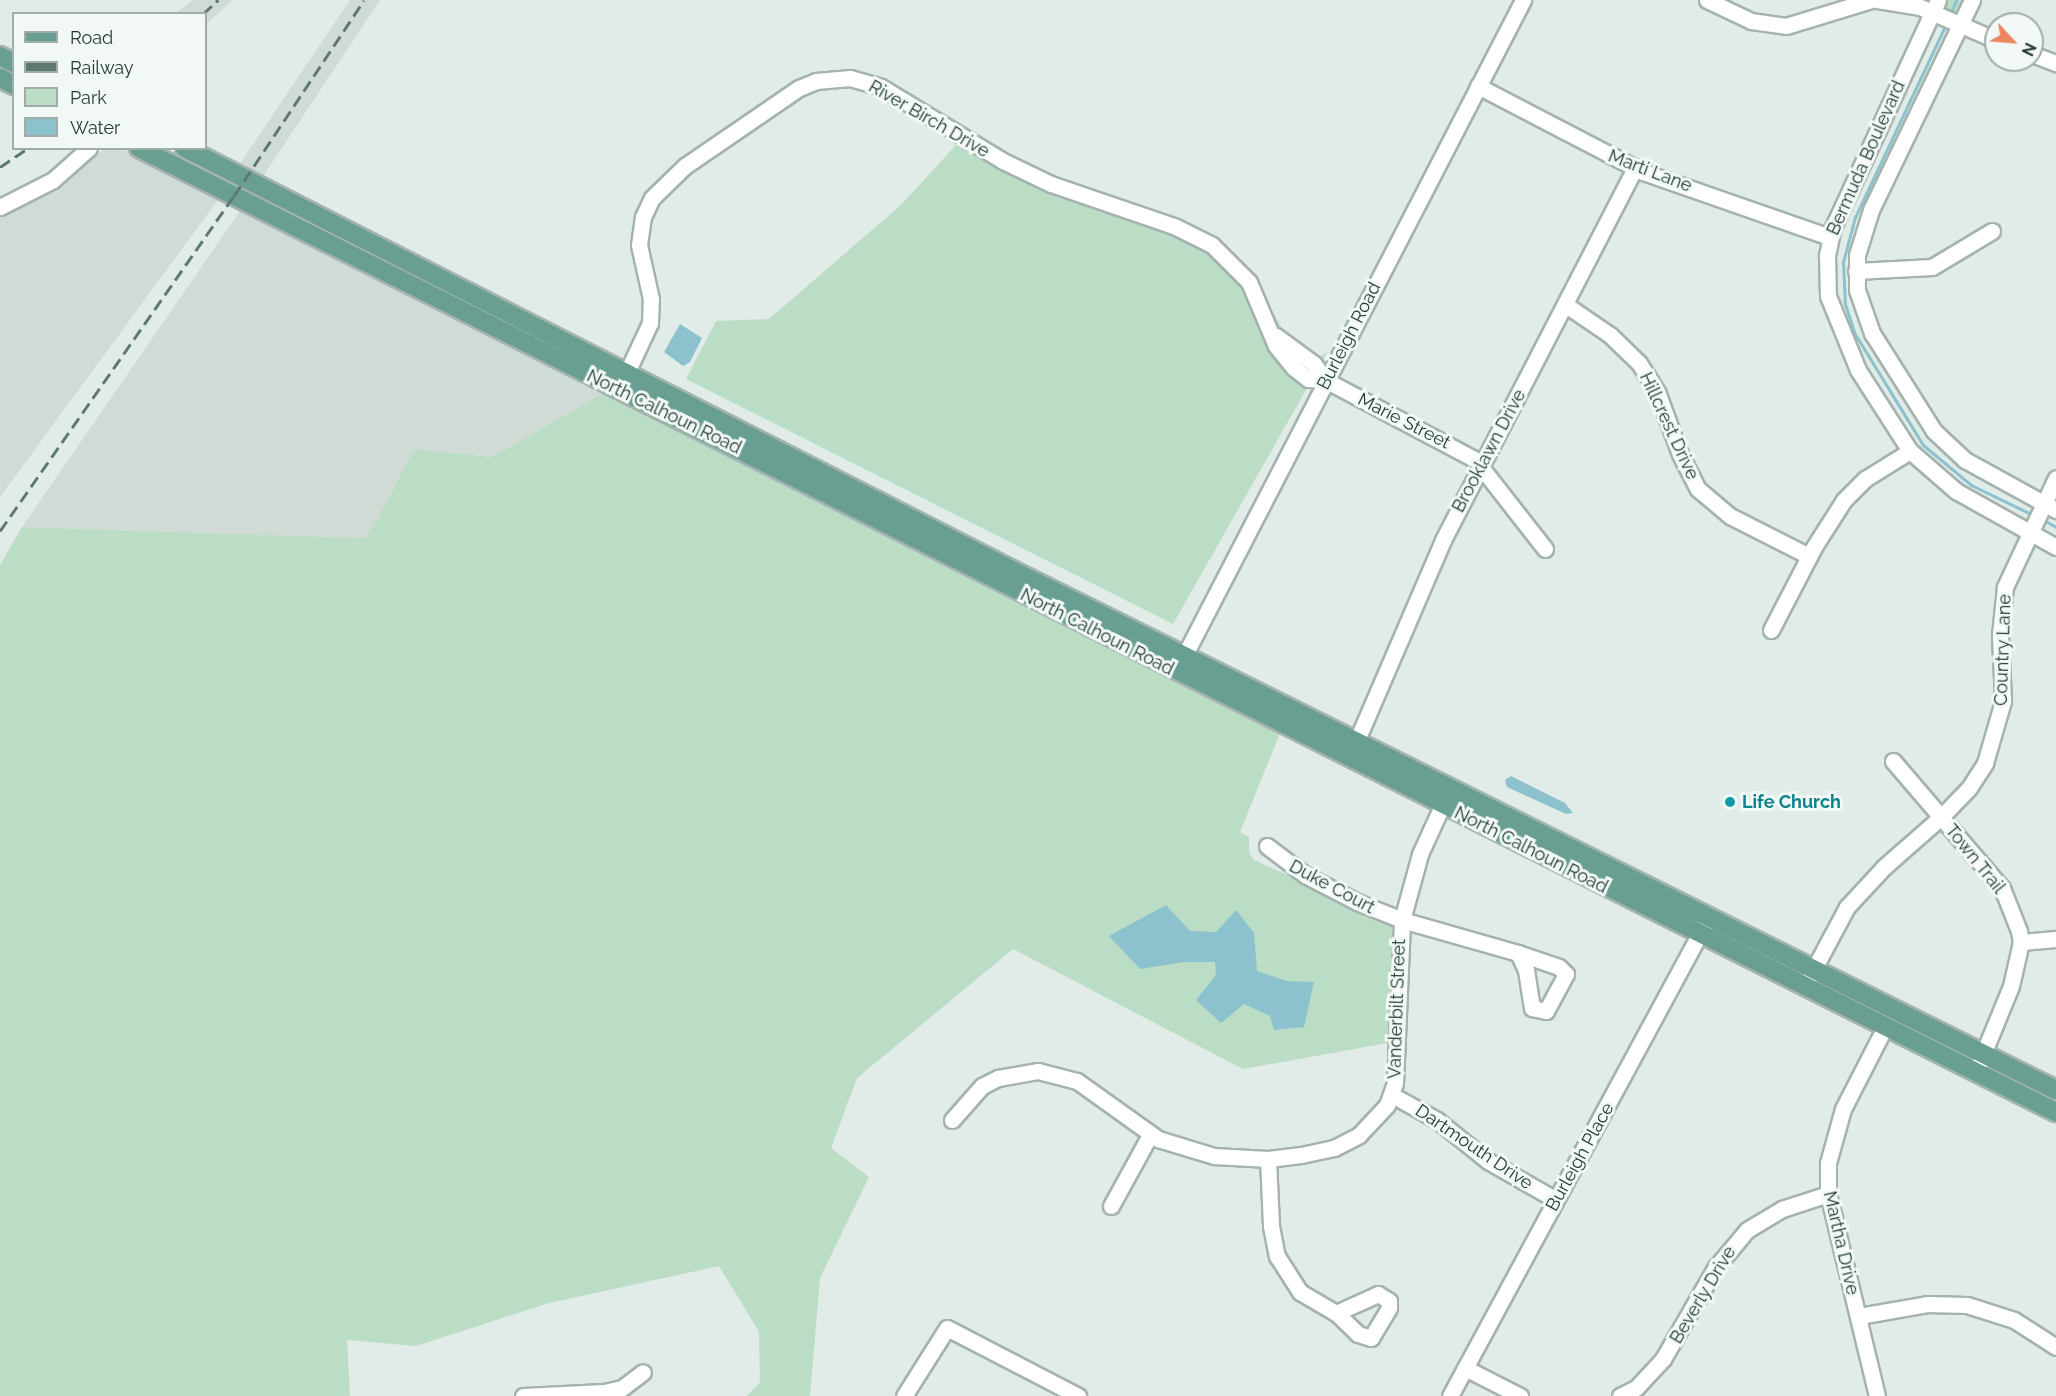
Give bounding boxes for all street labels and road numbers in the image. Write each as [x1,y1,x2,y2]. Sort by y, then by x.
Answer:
street label: River Birch Drive [865,76,993,162]
street label: Bermuda Boulevard [1822,77,1910,239]
street label: Marti Lane [1605,145,1695,197]
street label: Burleigh Road [1313,279,1385,393]
street label: North Calhoun Road [583,365,745,459]
street label: Hillcrest Drive [1635,369,1703,483]
street label: Brooklawn Drive [1448,386,1530,516]
street label: Marie Street [1354,388,1454,454]
street label: North Calhoun Road [1017,584,1177,680]
street label: Country Lane [1990,594,2016,706]
street label: North Calhoun Road [1451,802,1611,898]
street label: Town Trail [1940,820,2010,898]
street label: Duke Court [1285,855,1379,919]
street label: Vanderbilt Street [1384,939,1410,1079]
street label: Burleigh Place [1541,1099,1619,1215]
street label: Dartmouth Drive [1411,1100,1537,1194]
street label: Martha Drive [1819,1189,1863,1297]
street label: Beverly Drive [1665,1242,1741,1348]

